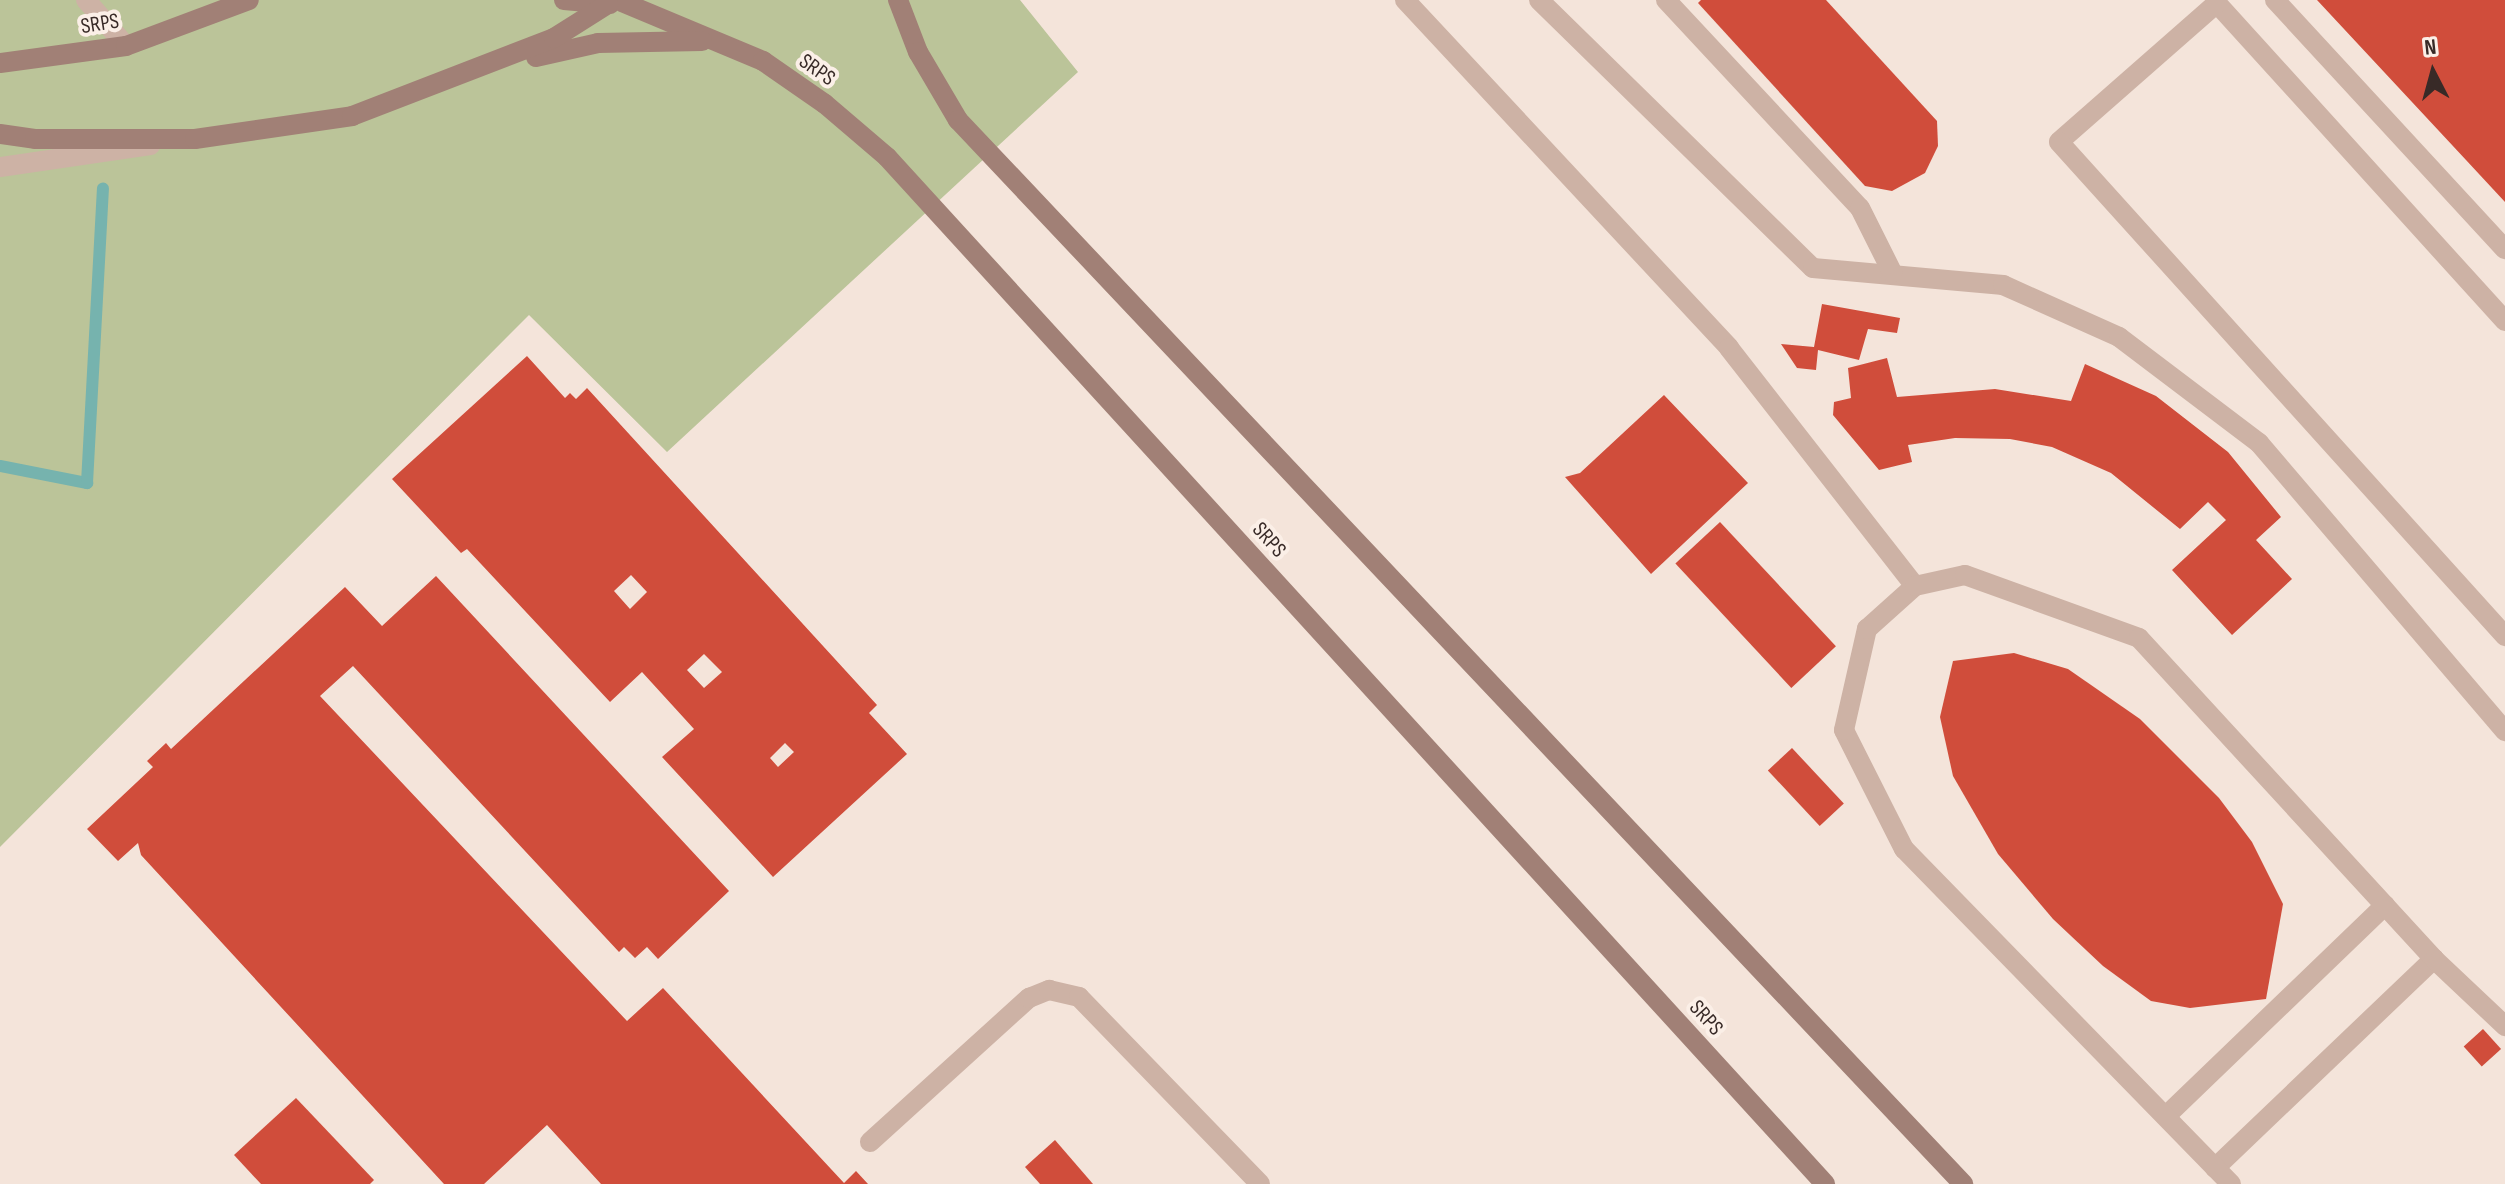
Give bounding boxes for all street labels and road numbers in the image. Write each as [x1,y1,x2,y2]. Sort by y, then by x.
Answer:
street label: SRPS [79,8,121,40]
street label: SRPS [794,48,840,92]
street label: SRPS [1246,517,1292,563]
street label: SRPS [1683,995,1729,1041]

